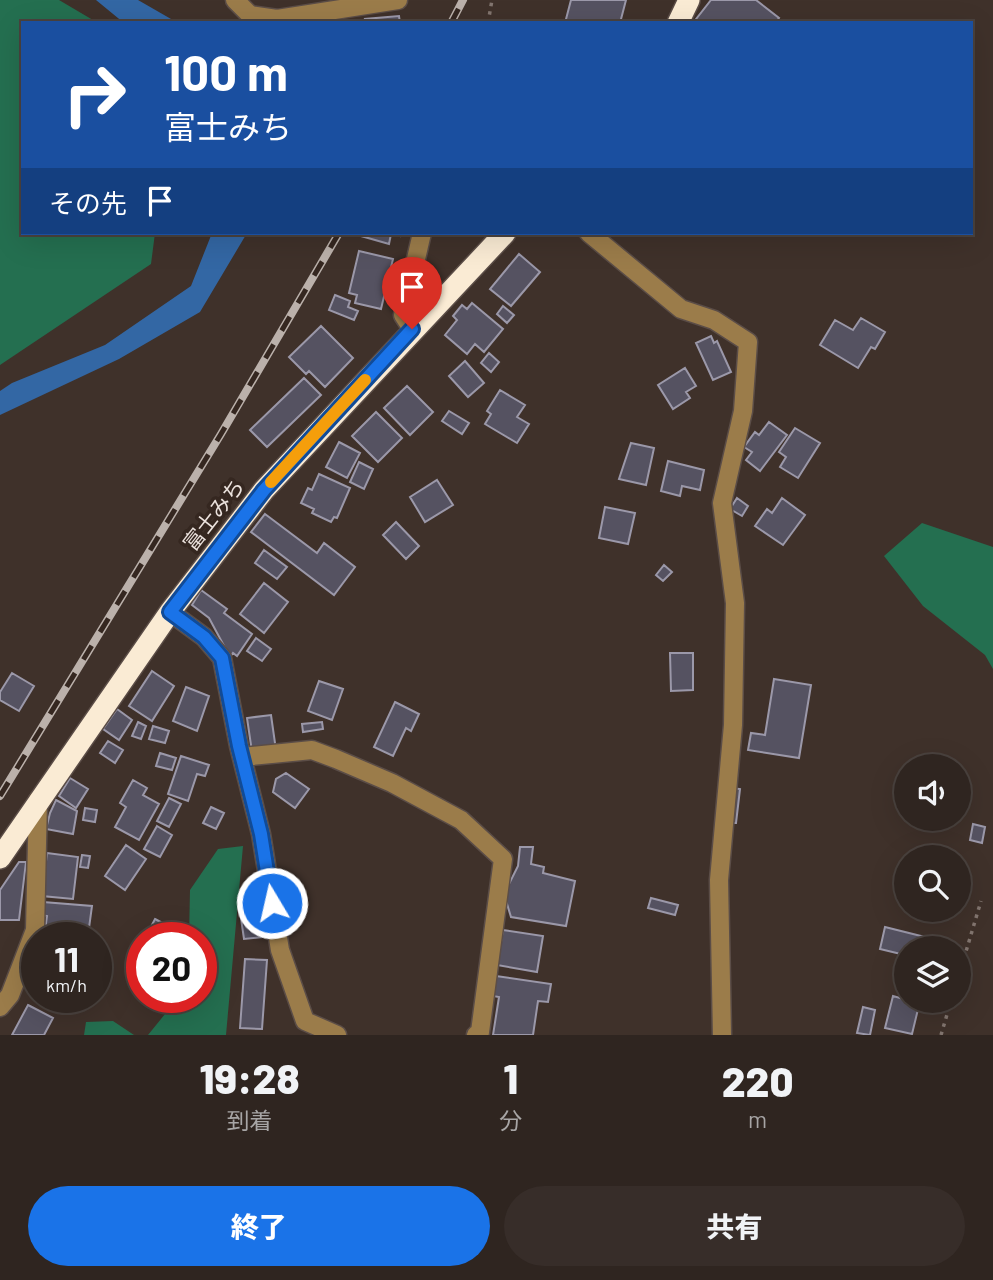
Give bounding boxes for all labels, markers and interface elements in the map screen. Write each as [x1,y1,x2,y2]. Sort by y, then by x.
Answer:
text: 100 m [164,42,288,101]
icon: right [49,49,140,140]
text: 富士みち [164,107,292,145]
icon: arrive [141,182,179,220]
text: その先 [49,187,127,218]
pin [382,257,442,329]
icon: arrive [393,268,431,306]
street label: 富士みち [177,473,249,555]
map controls [894,754,971,1013]
button: sound [894,754,971,831]
button: search [894,845,971,922]
position arrow [235,866,309,940]
speed limit sign: 20 [126,922,217,1013]
button: layers [894,936,971,1013]
text: 11 [54,937,79,979]
text: km/h [46,974,87,996]
text: 19:28 [200,1052,300,1102]
text: 1 [503,1052,518,1102]
text: 220 [722,1055,793,1105]
text: m [748,1105,767,1133]
text: 到着 [227,1106,273,1134]
text: 分 [499,1106,522,1134]
button: 終了 [28,1186,490,1266]
button: 共有 [504,1186,965,1266]

